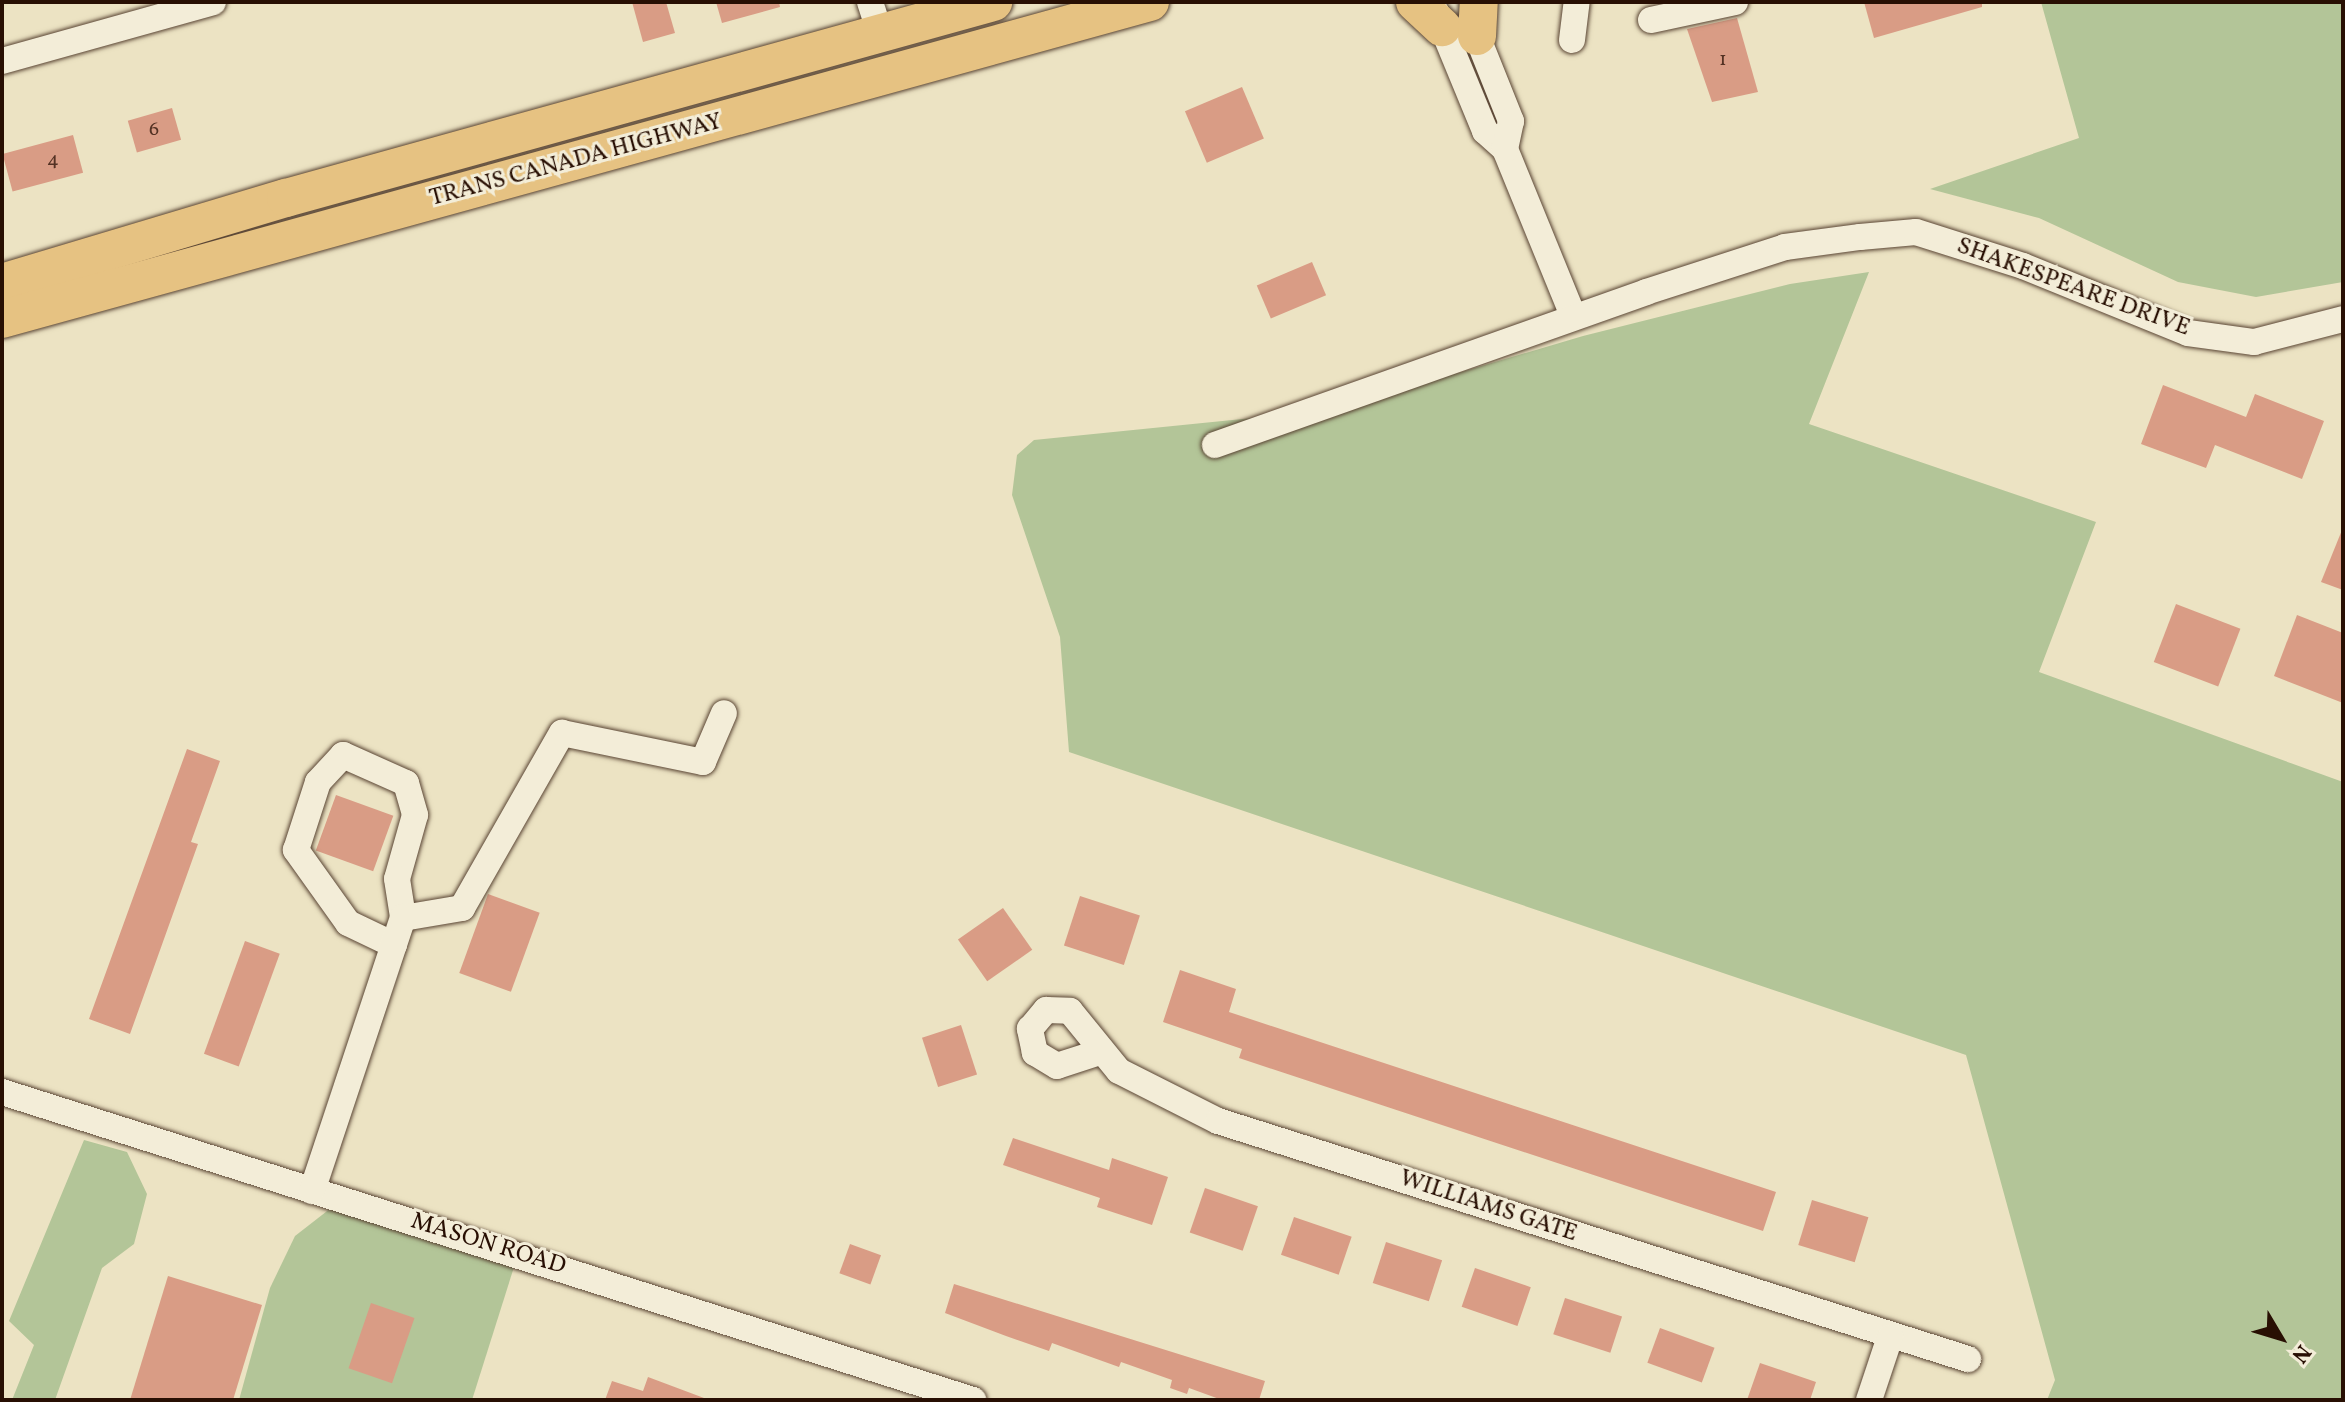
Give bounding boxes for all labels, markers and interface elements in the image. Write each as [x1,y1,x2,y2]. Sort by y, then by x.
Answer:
house number: 1 [1719,48,1727,72]
street label: TRANS CANADA HIGHWAY [427,108,725,214]
house number: 6 [149,118,159,142]
house number: 4 [47,148,59,172]
street label: SHAKESPEARE DRIVE [1952,232,2194,344]
street label: WILLIAMS GATE [1396,1165,1580,1249]
street label: MASON ROAD [407,1208,569,1282]
north arrow [2241,1298,2321,1378]
text: N [2283,1337,2317,1369]

